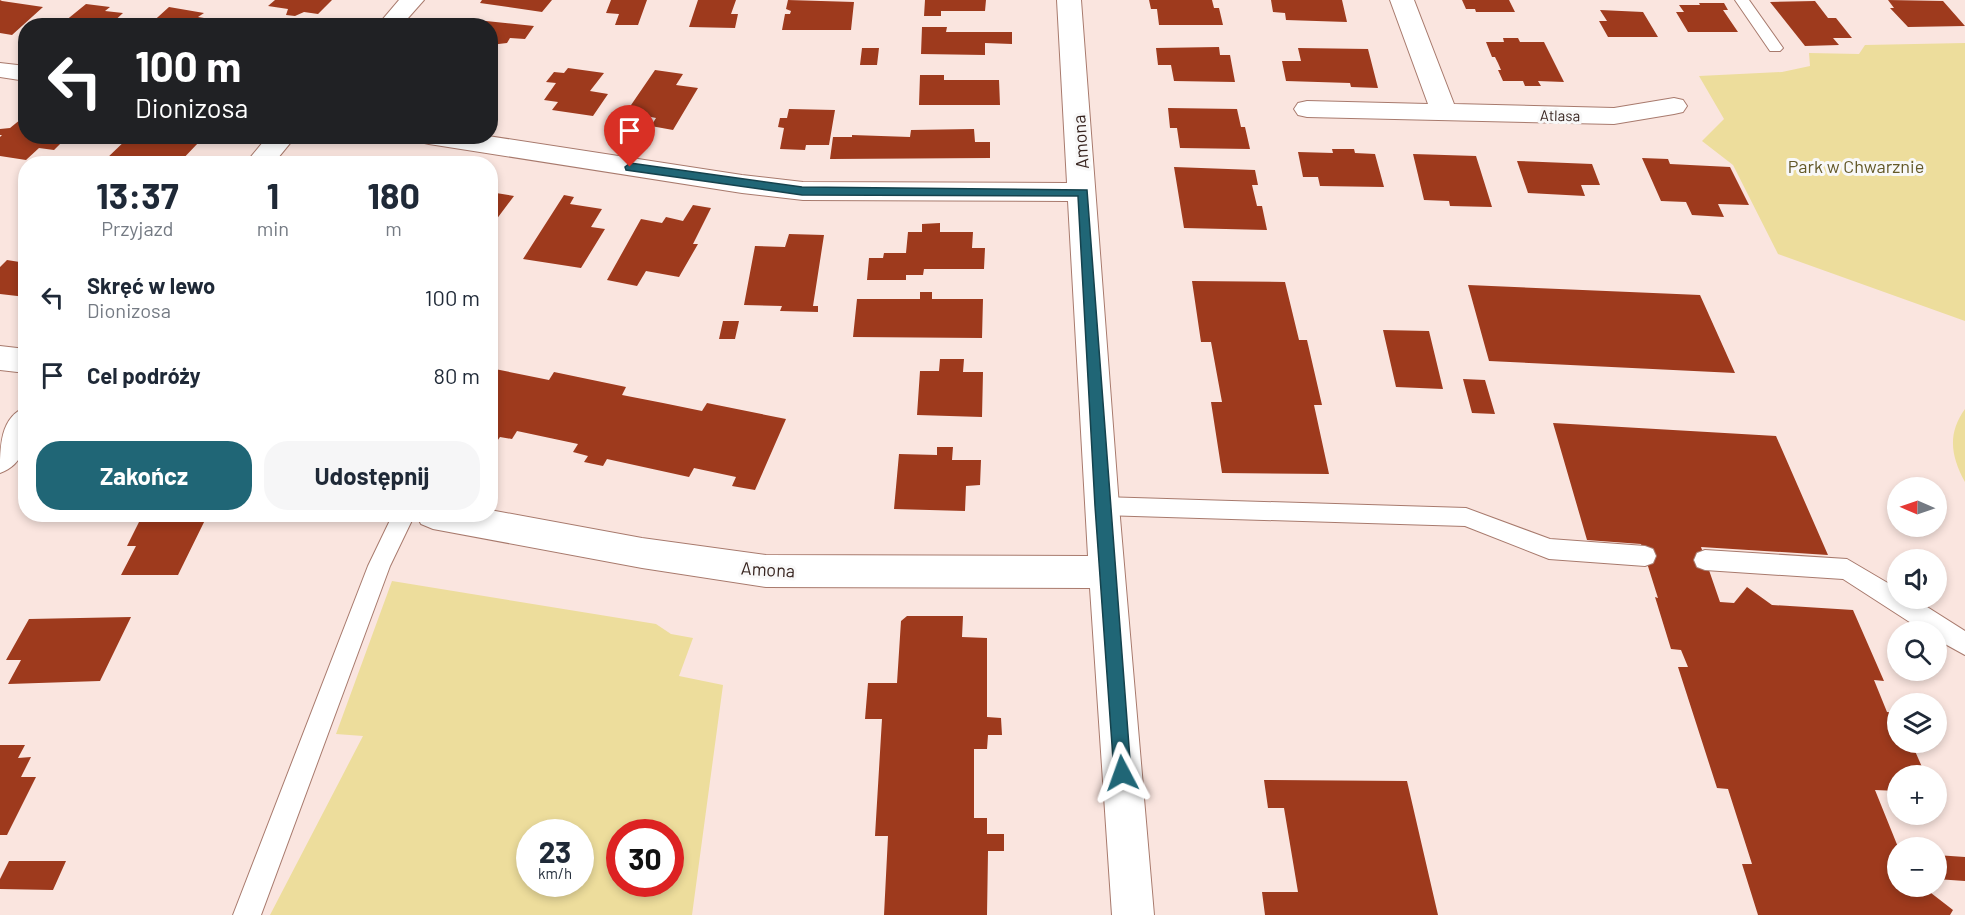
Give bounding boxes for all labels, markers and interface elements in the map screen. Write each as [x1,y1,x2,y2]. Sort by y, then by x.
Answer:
text: 100 m [135,40,241,90]
icon: left [36,42,114,120]
text: Dionizosa [135,91,248,123]
pin [604,105,655,167]
street label: Atlasa [1540,106,1580,124]
icon: arrive [613,114,646,147]
street label: Amona [1067,114,1093,170]
park label: Park w Chwarznie [1788,155,1924,177]
text: 13:37 [96,173,179,216]
text: 1 [267,173,279,216]
text: 180 [367,173,420,216]
text: Przyjazd [101,216,173,240]
text: min [257,216,289,240]
text: m [385,216,402,240]
text: Skręć w lewo [87,272,215,298]
icon: left [36,281,69,314]
text: 100 m [425,284,480,310]
text: Dionizosa [87,298,171,322]
icon: arrive [36,359,69,392]
text: Cel podróży [87,362,201,388]
text: 80 m [434,362,480,388]
button: Zakończ [36,441,252,510]
button: Udostępnij [264,441,480,510]
north arrow [1887,477,1947,537]
map controls [1887,477,1947,897]
button: sound [1887,549,1947,609]
street label: Amona [740,557,796,581]
button: search [1887,621,1947,681]
button: layers [1887,693,1947,753]
position arrow [1090,741,1154,805]
button: + [1887,765,1947,825]
speed limit sign: 30 [606,819,684,897]
text: 23 [539,833,571,869]
button: − [1887,837,1947,897]
text: km/h [538,864,572,882]

